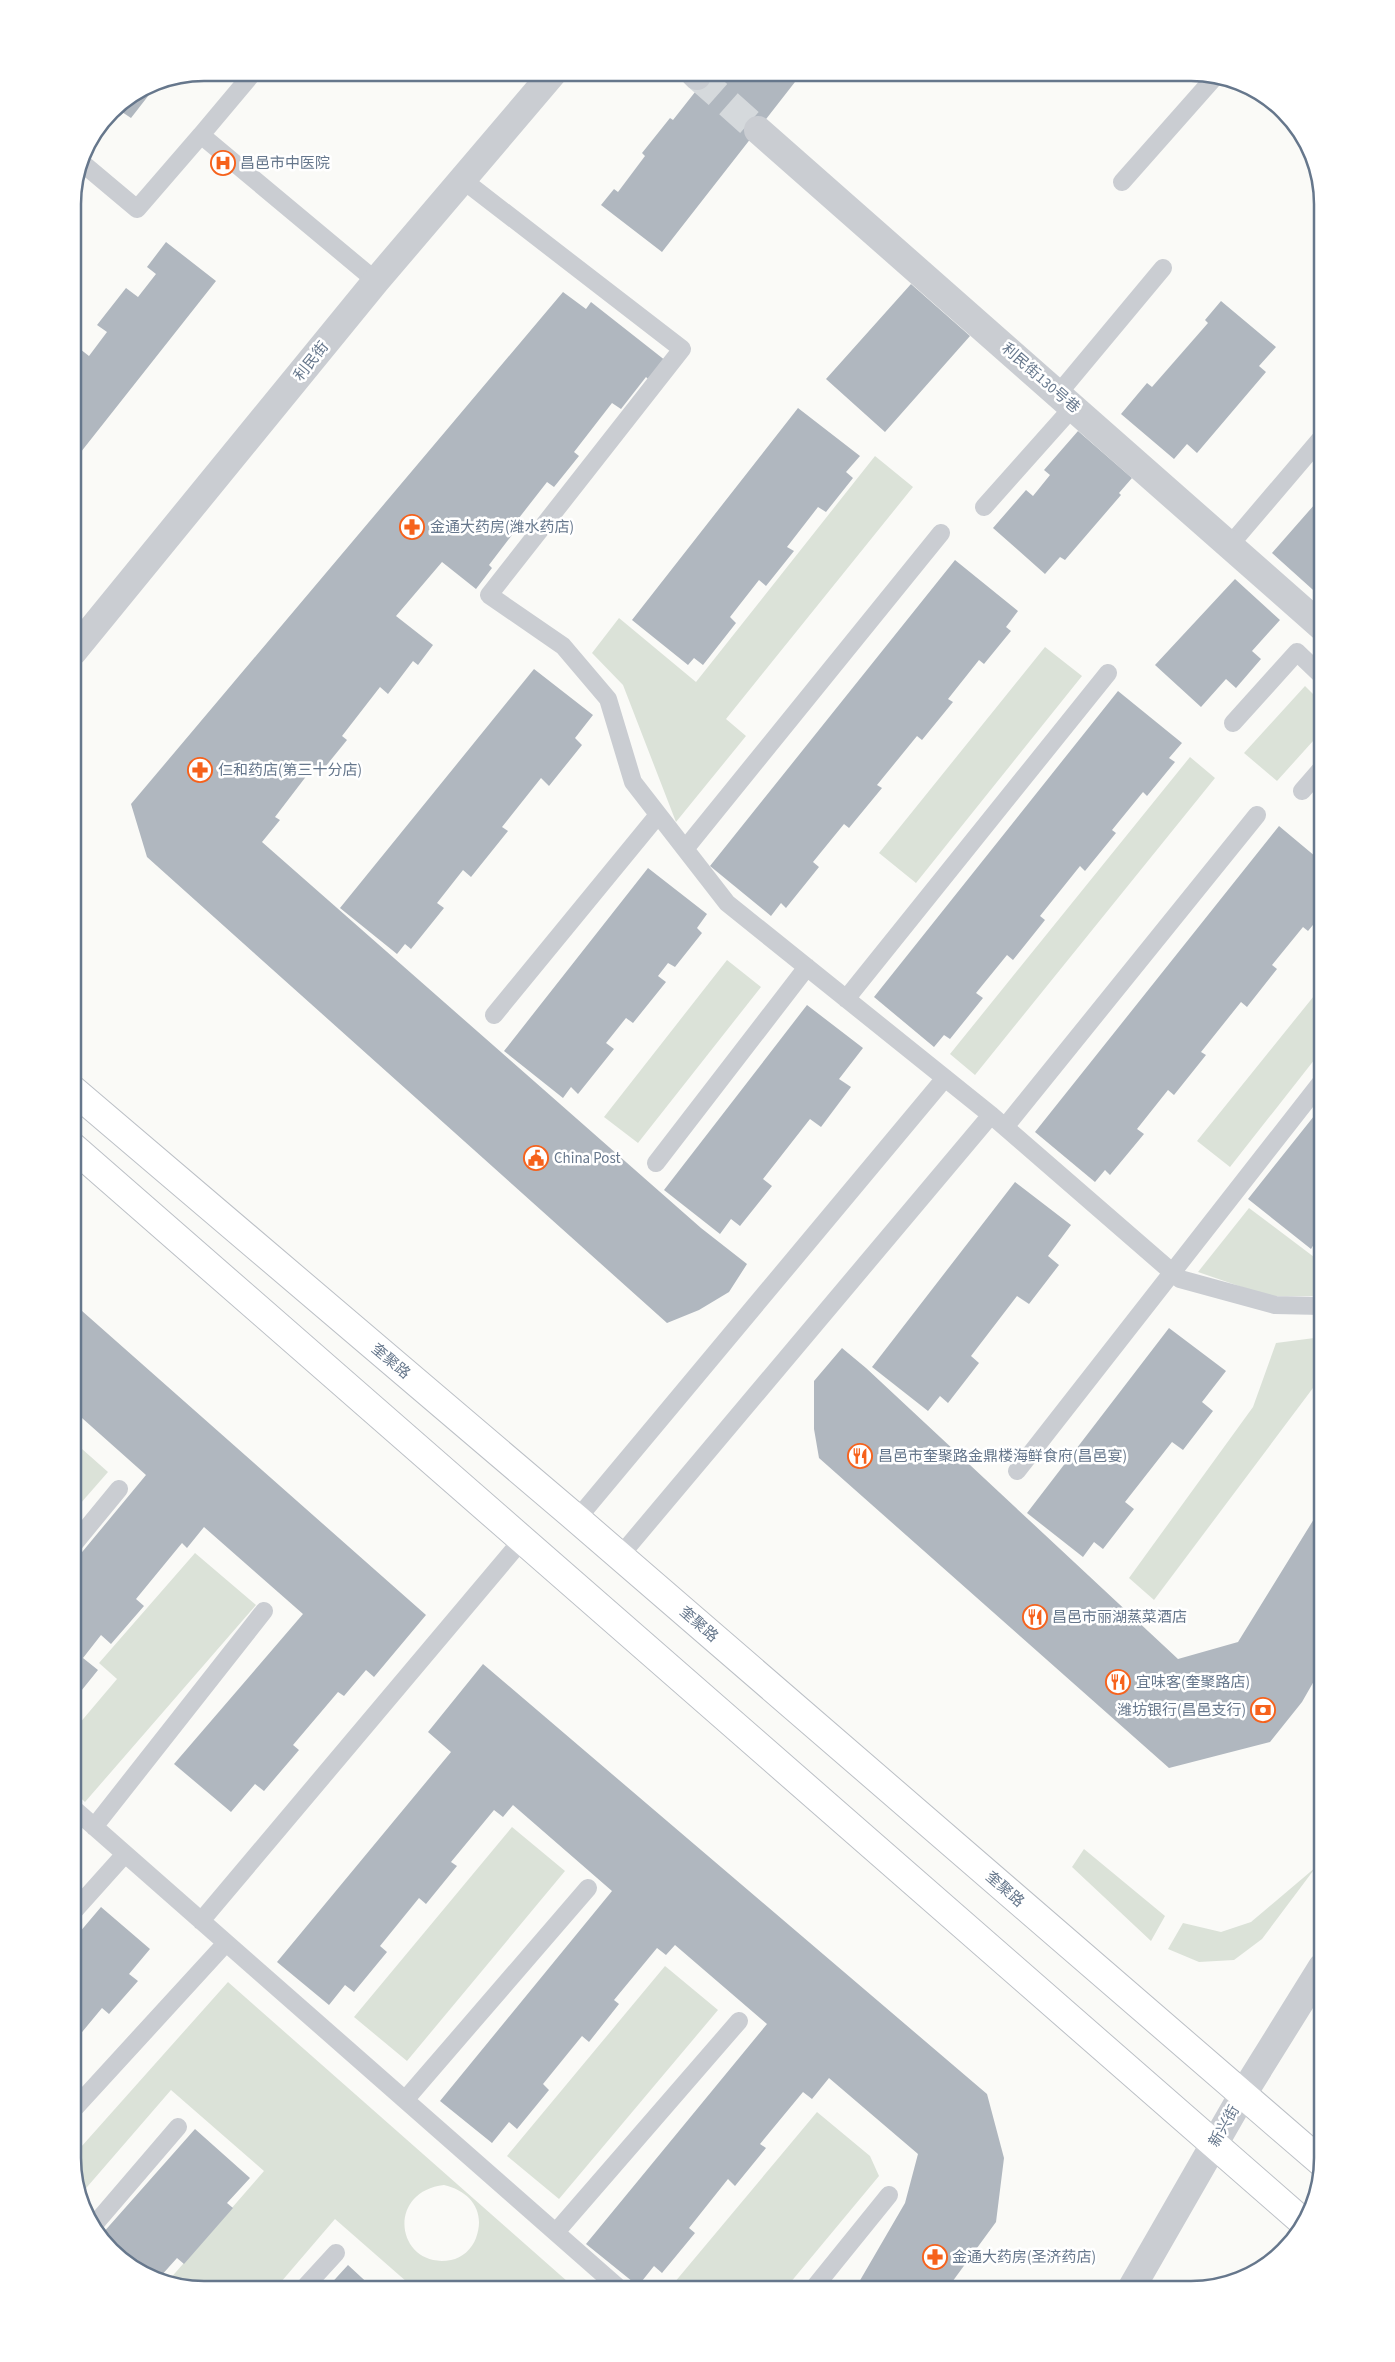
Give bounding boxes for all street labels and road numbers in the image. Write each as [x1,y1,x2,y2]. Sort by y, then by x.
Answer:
street label: 利民街 [289,337,334,385]
street label: 利民街130号巷 [997,339,1084,418]
street label: 奎聚路 [367,1339,415,1384]
street label: 奎聚路 [675,1602,723,1647]
street label: 奎聚路 [981,1867,1029,1912]
street label: 新兴街 [1204,2102,1245,2151]

